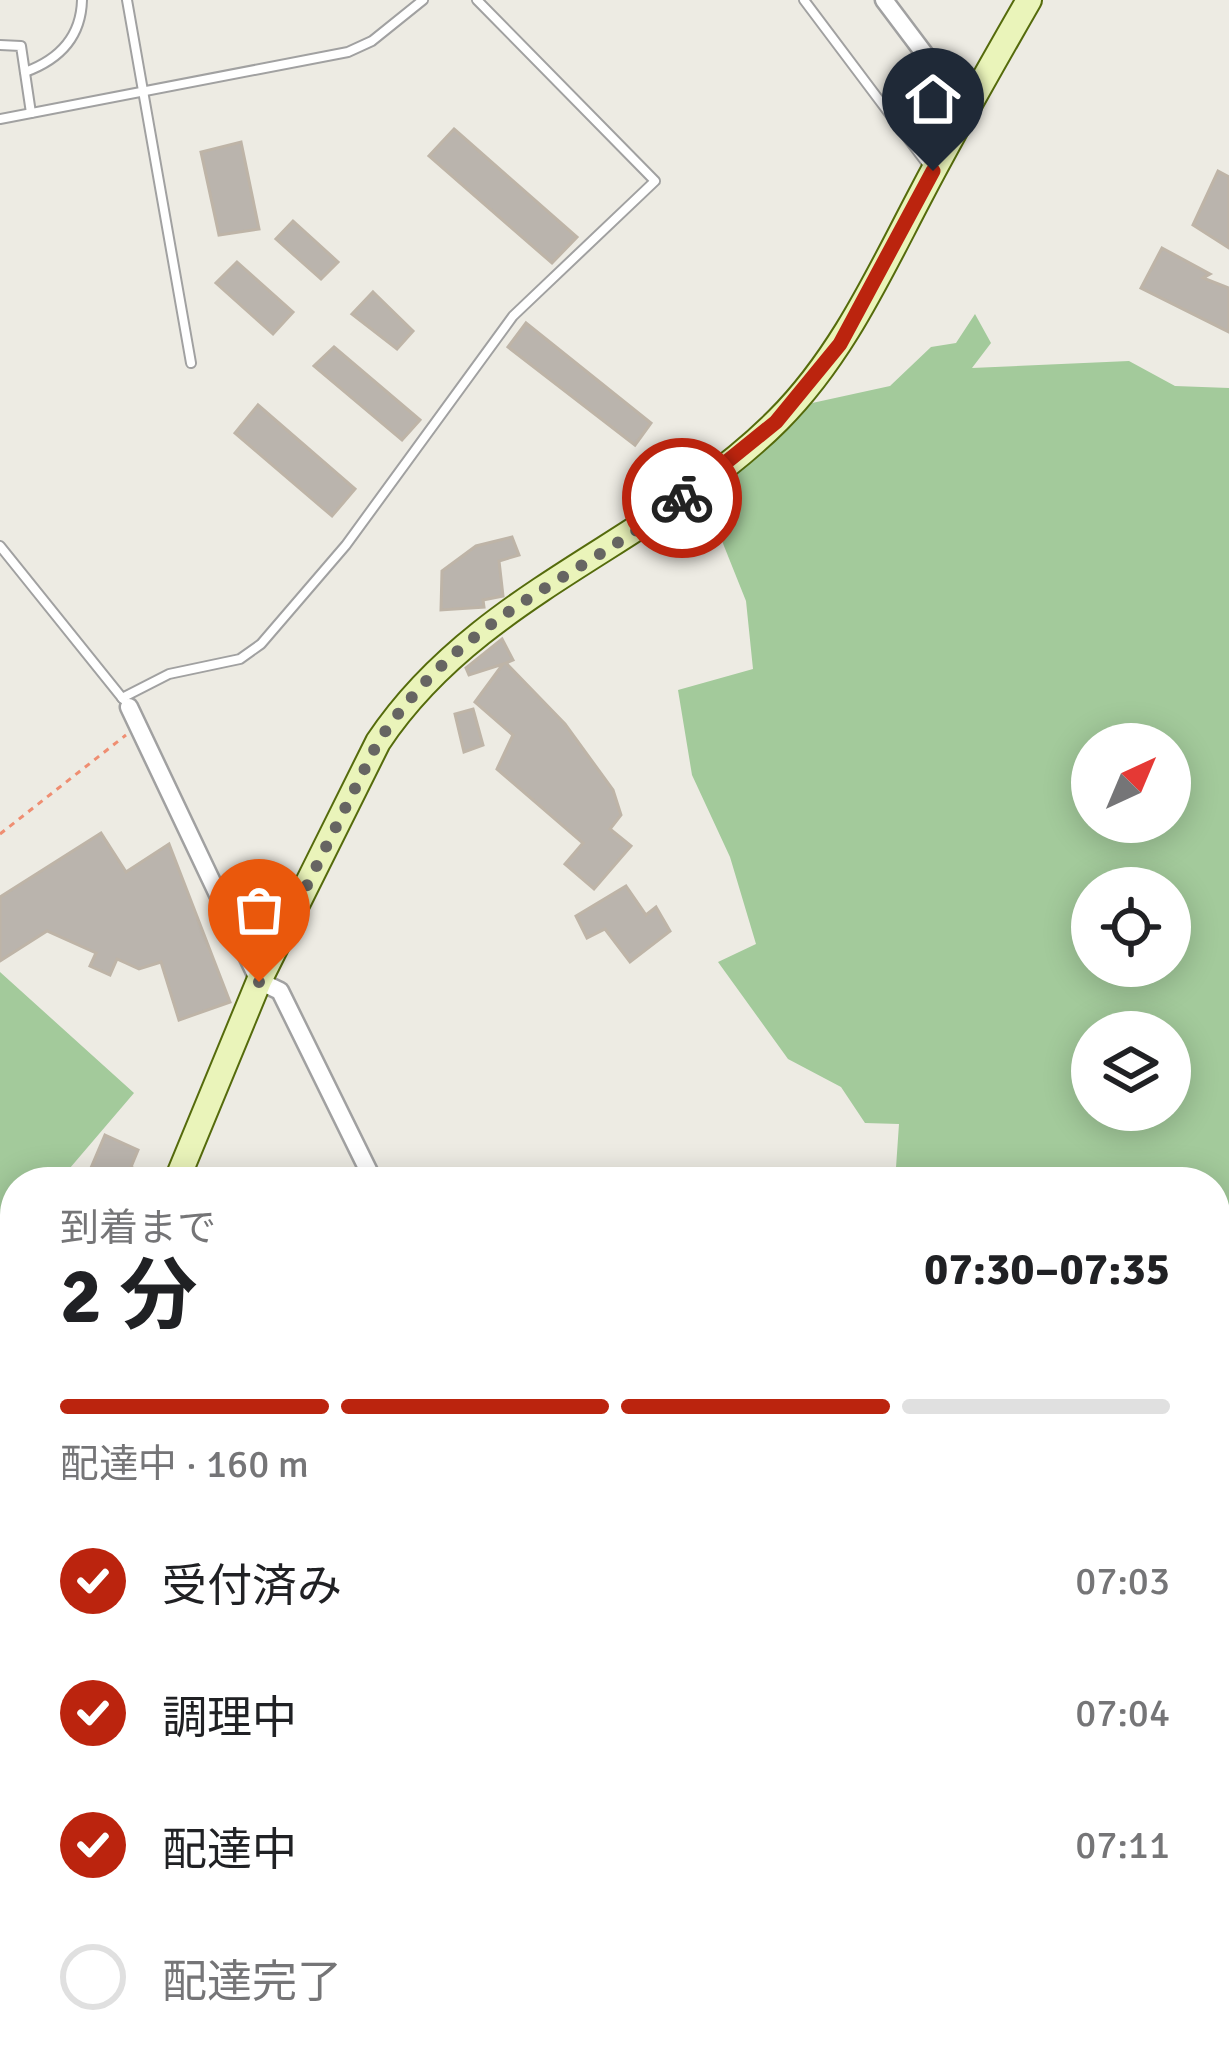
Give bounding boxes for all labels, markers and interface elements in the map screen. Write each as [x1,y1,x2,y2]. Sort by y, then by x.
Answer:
pin [882,48,984,171]
icon: home [900,66,966,132]
courier [622,438,742,558]
icon: bike [649,465,715,531]
north arrow [1071,723,1191,843]
map controls [1071,723,1191,1131]
pin [208,859,310,982]
button: locate [1071,867,1191,987]
icon: bag [226,877,292,943]
button: layers [1071,1011,1191,1131]
text: 到着まで [60,1204,216,1252]
text: 07:30–07:35 [924,1242,1170,1297]
text: 2 分 [60,1249,197,1345]
text: 配達中 · 160 m [60,1440,309,1488]
icon: check [60,1548,126,1614]
text: 07:03 [1075,1557,1170,1605]
text: 受付済み [162,1559,342,1614]
icon: check [60,1680,126,1746]
text: 07:04 [1075,1689,1170,1737]
text: 調理中 [162,1691,297,1746]
icon: check [60,1812,126,1878]
text: 07:11 [1075,1821,1170,1869]
text: 配達中 [162,1823,297,1878]
text: 配達完了 [162,1955,342,2010]

